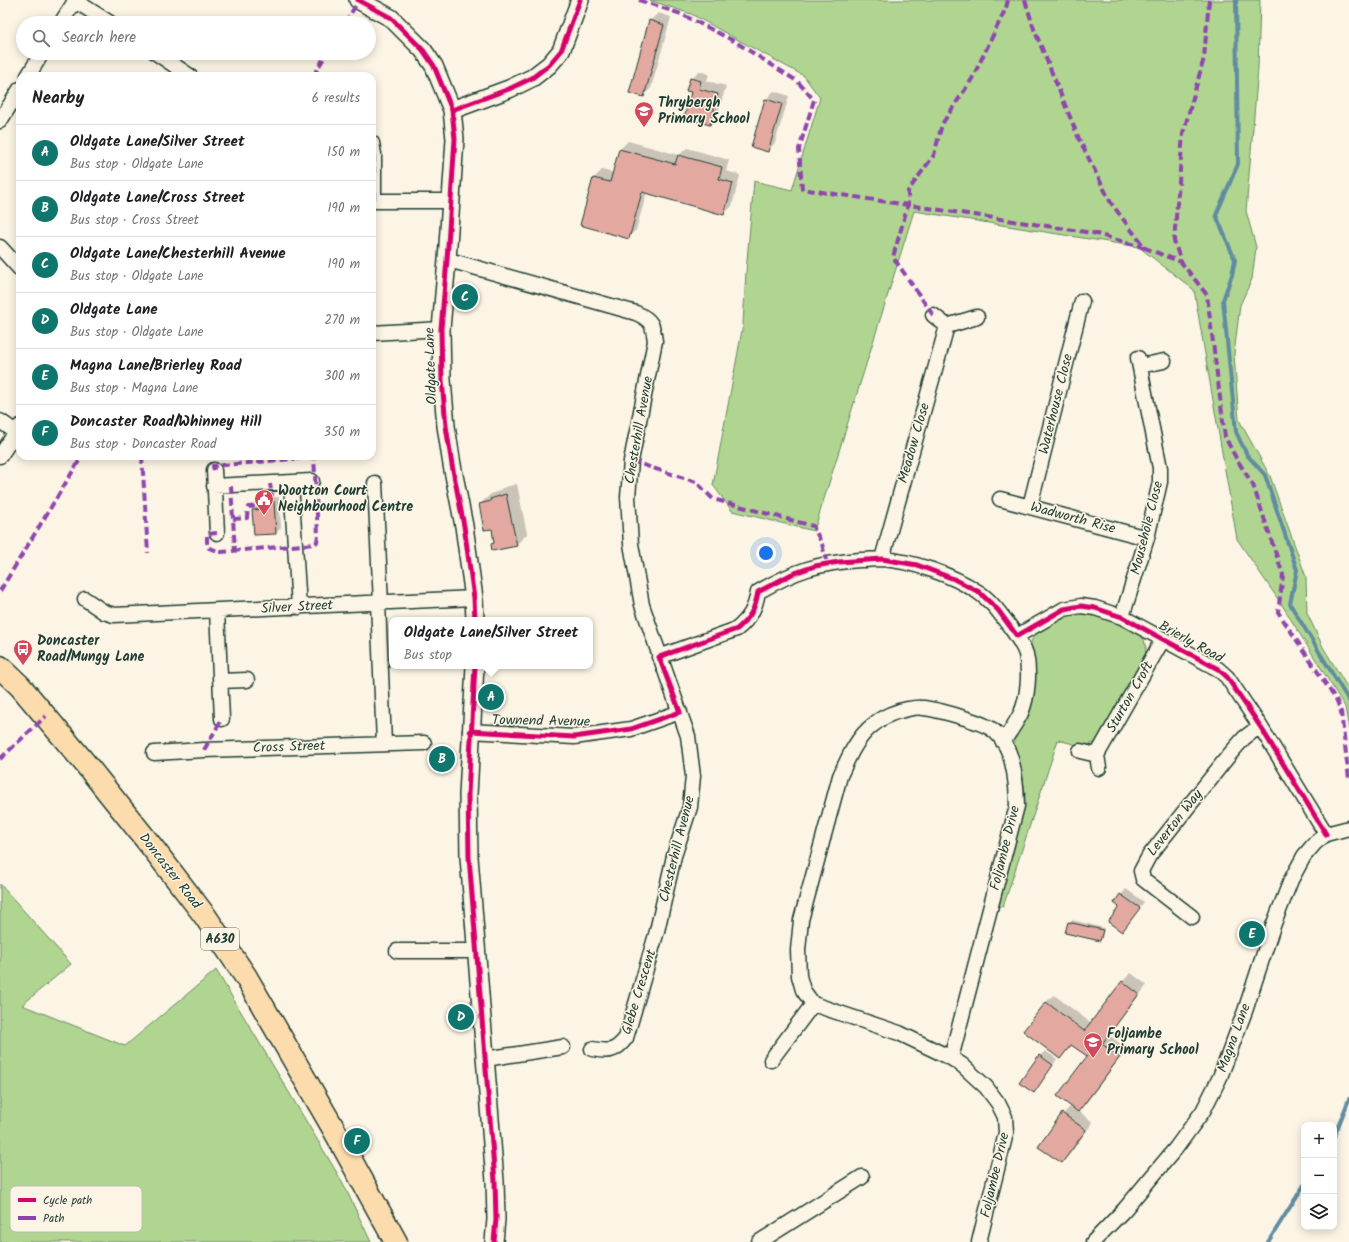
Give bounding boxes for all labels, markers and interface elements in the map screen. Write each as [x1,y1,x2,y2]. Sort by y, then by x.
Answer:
search box [16,16,376,60]
text: Search here [62,26,136,50]
icon: search [30,27,52,49]
text: Nearby [32,85,84,112]
text: 6 results [312,88,360,109]
place label: Thrybergh Primary School [658,92,750,130]
school or university icon: Thrybergh Primary School [633,100,655,128]
text: Oldgate Lane/Silver Street [70,130,245,154]
text: A [41,142,49,163]
text: 150 m [327,142,360,163]
text: Bus stop · Oldgate Lane [70,154,203,175]
text: Oldgate Lane/Cross Street [70,186,245,210]
text: B [41,198,49,219]
text: 190 m [328,198,360,219]
text: Bus stop · Cross Street [70,210,199,231]
text: Oldgate Lane/Chesterhill Avenue [70,242,285,266]
text: C [41,254,49,275]
text: 190 m [328,254,360,275]
text: Bus stop · Oldgate Lane [70,266,203,287]
pin: C [452,282,478,312]
text: Oldgate Lane [70,298,158,322]
text: D [41,310,49,331]
text: 270 m [324,310,360,331]
text: Bus stop · Oldgate Lane [70,322,203,343]
street label: Oldgate Lane [419,326,443,405]
street label: Waterhouse Close [1033,351,1079,457]
text: Magna Lane/Brierley Road [70,354,242,378]
text: E [41,366,49,387]
text: 300 m [324,366,360,387]
street label: Chesterhill Avenue [619,374,659,486]
text: Bus stop · Magna Lane [70,378,198,399]
street label: Meadow Close [892,400,936,486]
text: Doncaster Road/Whinney Hill [70,410,262,434]
text: F [41,422,49,443]
text: 350 m [324,422,360,443]
text: Bus stop · Doncaster Road [70,434,217,455]
street label: Mousehole Close [1125,478,1169,577]
place label: Wootton Court Neighbourhood Centre [278,480,413,518]
public building icon: Wootton Court Neighbourhood Centre [253,488,275,516]
street label: Wadworth Rise [1028,496,1119,540]
your location [756,543,776,563]
street label: Silver Street [260,594,334,620]
street label: Brierly Road [1154,615,1228,669]
popup [389,617,593,669]
text: Oldgate Lane/Silver Street [404,621,578,645]
place label: Doncaster Road/Mungy Lane [37,630,145,668]
bus stop icon: Doncaster Road/Mungy Lane [12,638,34,666]
text: Bus stop [404,645,452,666]
street label: Sturton Croft [1101,657,1160,737]
pin: A [478,682,504,712]
street label: Townend Avenue [492,709,591,733]
street label: Cross Street [252,735,326,759]
pin: B [429,744,455,774]
street label: Leverton Way [1142,784,1208,861]
street label: Chesterhill Avenue [653,793,701,905]
street label: Foljambe Drive [984,803,1026,893]
street label: Doncaster Road [133,828,207,915]
pin: E [1239,919,1265,949]
road number: A630 [201,928,239,950]
street label: Glebe Crescent [616,946,663,1037]
street label: Magna Lane [1211,1000,1257,1076]
pin: D [448,1002,474,1032]
place label: Foljambe Primary School [1107,1023,1199,1061]
school or university icon: Foljambe Primary School [1082,1031,1104,1059]
map controls [1301,1122,1337,1230]
button: + [1301,1122,1337,1158]
pin: F [344,1126,370,1156]
street label: Foljambe Drive [975,1130,1016,1220]
button: − [1301,1158,1337,1194]
legend [10,1186,142,1232]
text: Cycle path [43,1192,92,1210]
button: layers [1301,1194,1337,1230]
text: Path [43,1210,64,1228]

